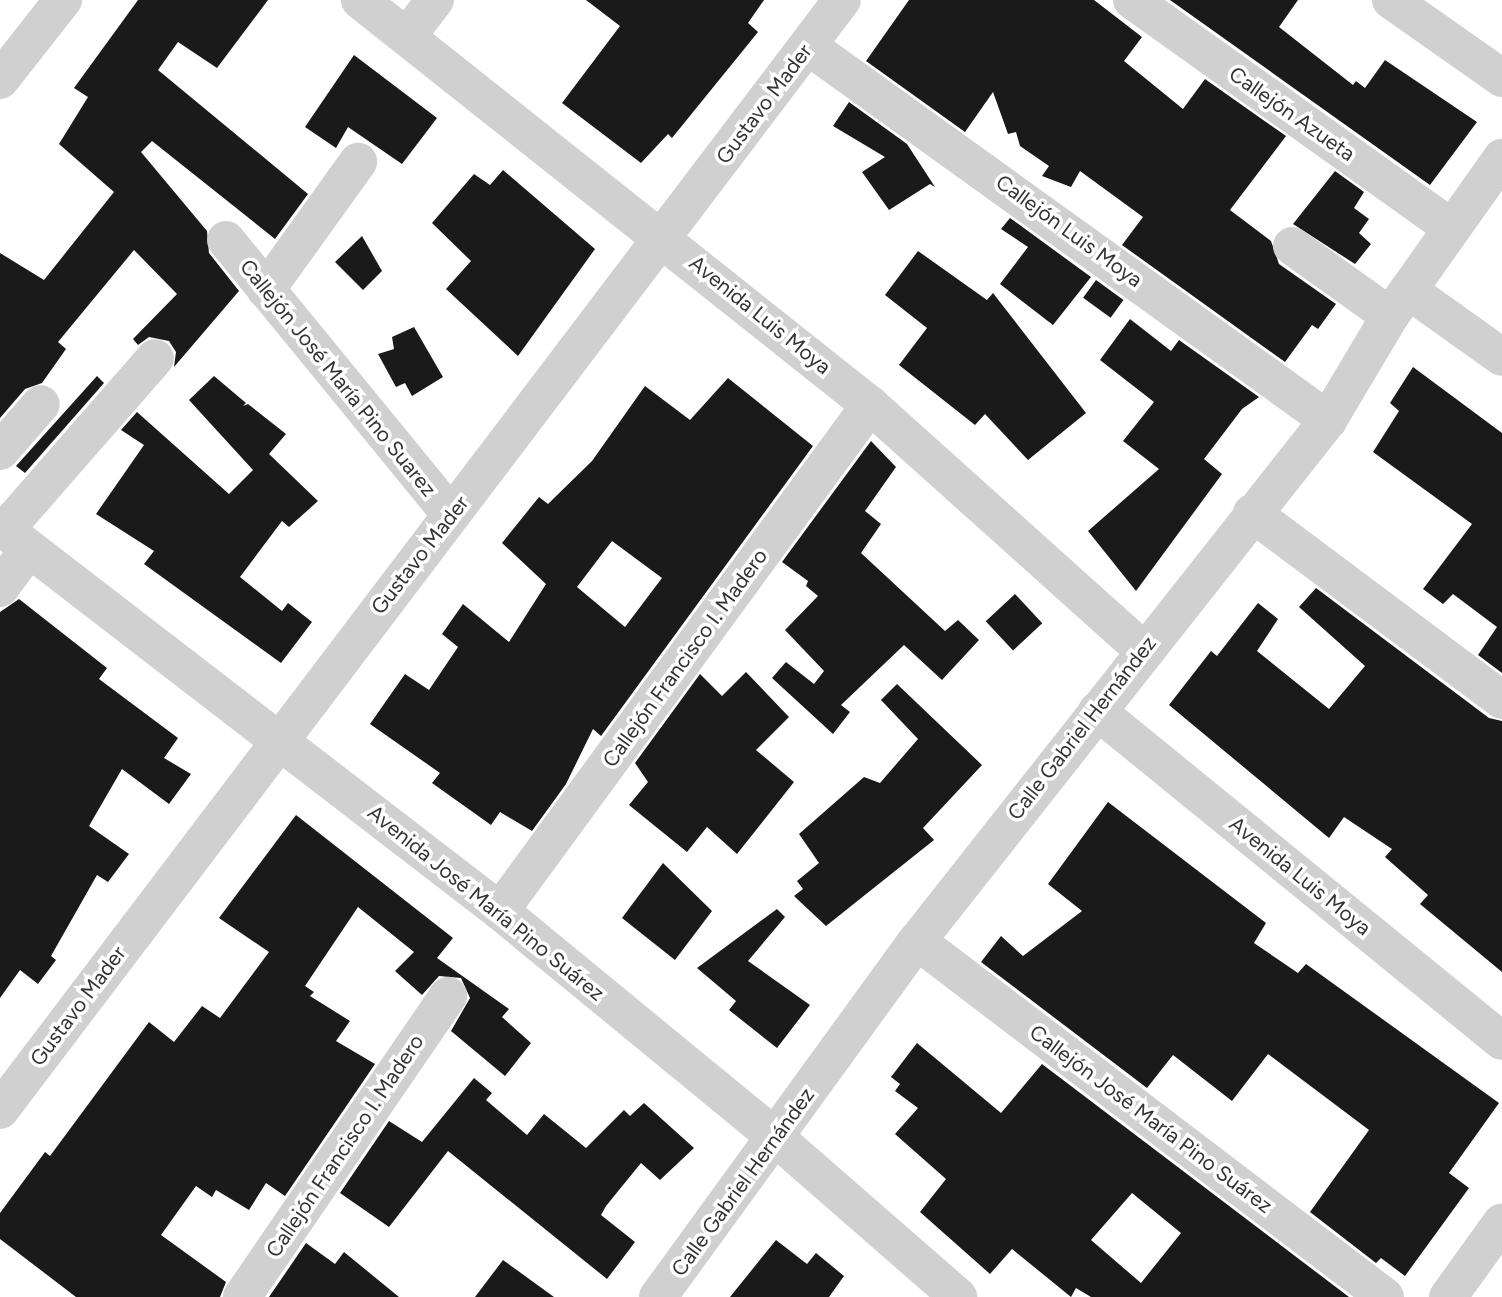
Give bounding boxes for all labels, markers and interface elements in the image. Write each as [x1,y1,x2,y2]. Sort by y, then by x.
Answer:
street label: Gustavo Mader [711,39,817,169]
street label: Callejón Azueta [1224,61,1360,167]
street label: Callejón Luis Moya [991,169,1147,293]
street label: Avenida Luis Moya [684,250,836,380]
street label: Callejón José María Pino Suarez [235,255,441,501]
street label: Gustavo Mader [366,491,474,619]
street label: Callejón Francisco I. Madero [597,544,773,772]
street label: Calle Gabriel Hernández [1002,631,1162,825]
street label: Avenida José María Pino Suárez [363,800,609,1006]
street label: Avenida Luis Moya [1224,811,1376,941]
street label: Gustavo Mader [25,941,131,1071]
street label: Callejón José María Pino Suárez [1025,1019,1277,1219]
street label: Callejón Francisco I. Madero [261,1030,429,1262]
street label: Calle Gabriel Hernández [666,1083,820,1281]

